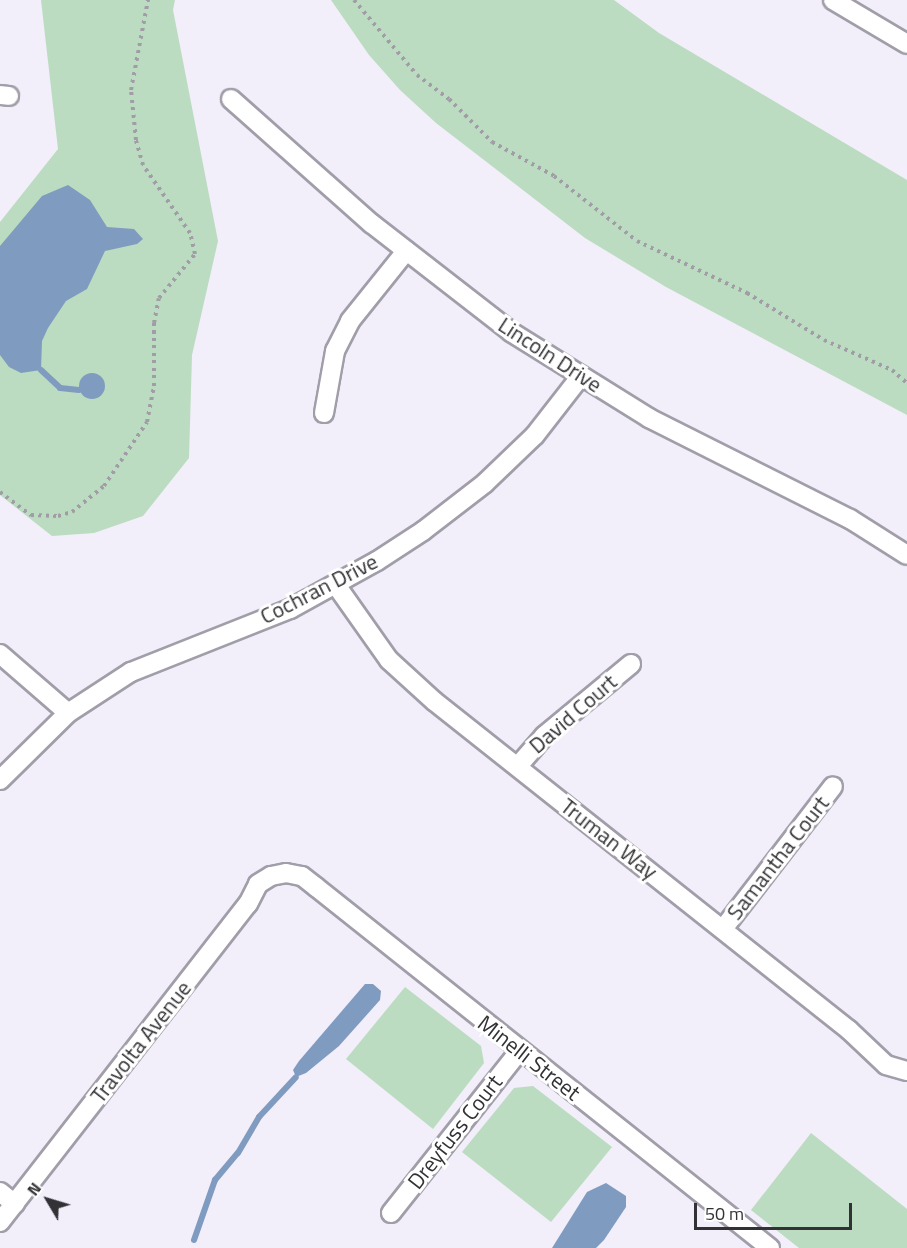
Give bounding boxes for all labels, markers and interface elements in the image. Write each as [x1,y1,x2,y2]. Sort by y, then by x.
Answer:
street label: Lincoln Drive [493,312,607,398]
street label: Cochran Drive [256,548,382,630]
street label: David Court [524,669,622,759]
street label: Samantha Court [721,791,835,925]
street label: Truman Way [555,793,663,885]
street label: Travolta Avenue [85,976,197,1108]
street label: Minelli Street [473,1010,585,1106]
street label: Dreyfuss Court [402,1070,508,1194]
north arrow [18,1170,78,1230]
text: N [21,1177,47,1201]
scale bar [697,1191,854,1229]
text: 50 m [705,1200,744,1227]

